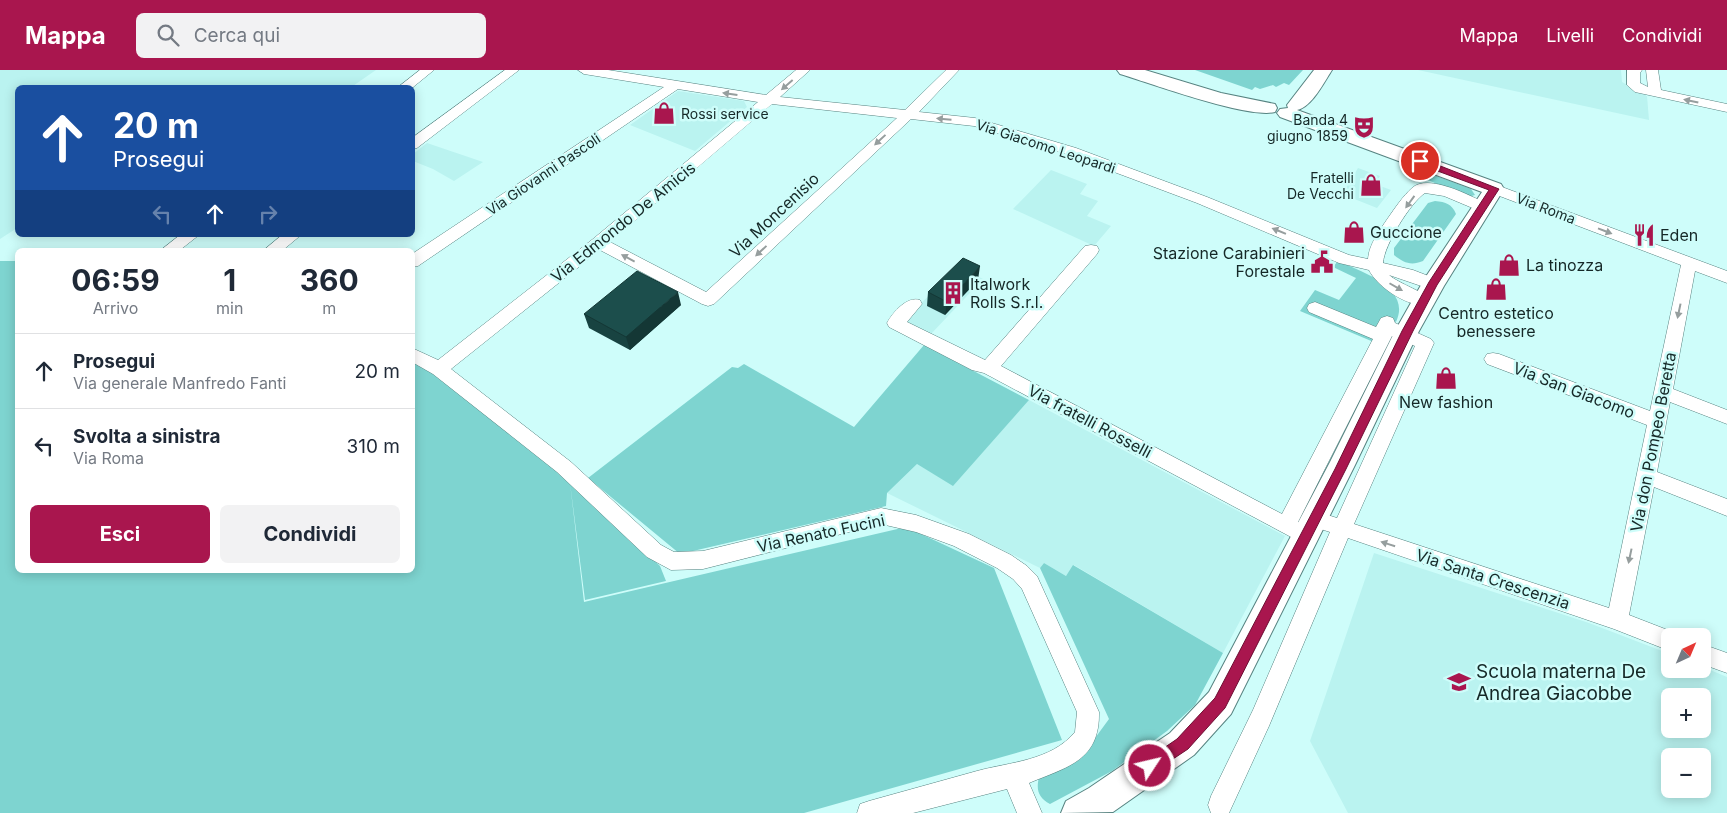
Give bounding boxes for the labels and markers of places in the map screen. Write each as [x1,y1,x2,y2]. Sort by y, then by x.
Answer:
shop icon: Rossi service [651,100,677,126]
place label: Rossi service [681,105,769,122]
place label: Banda 4 giugno 1859 [1267,111,1348,144]
theatre icon: Banda 4 giugno 1859 [1351,114,1377,140]
pin [1399,140,1441,182]
place label: Fratelli De Vecchi [1287,169,1354,202]
shop icon: Fratelli De Vecchi [1358,172,1384,198]
shop icon: Guccione [1341,219,1367,245]
place label: Guccione [1370,222,1442,242]
restaurant icon: Eden [1631,222,1657,248]
place label: Eden [1660,225,1698,245]
place label: Stazione Carabinieri Forestale [1153,243,1305,281]
public building icon: Stazione Carabinieri Forestale [1309,249,1335,275]
shop icon: La tinozza [1496,252,1522,278]
place label: La tinozza [1526,255,1603,275]
place label: Italwork Rolls S.r.l. [970,274,1043,312]
shop icon: Centro estetico benessere [1483,276,1509,302]
building icon: Italwork Rolls S.r.l. [940,280,966,306]
place label: Centro estetico benessere [1438,303,1554,341]
shop icon: New fashion [1433,365,1459,391]
place label: New fashion [1399,392,1493,412]
place label: Scuola materna De Andrea Giacobbe [1476,660,1646,705]
school or university icon: Scuola materna De Andrea Giacobbe [1446,669,1472,695]

